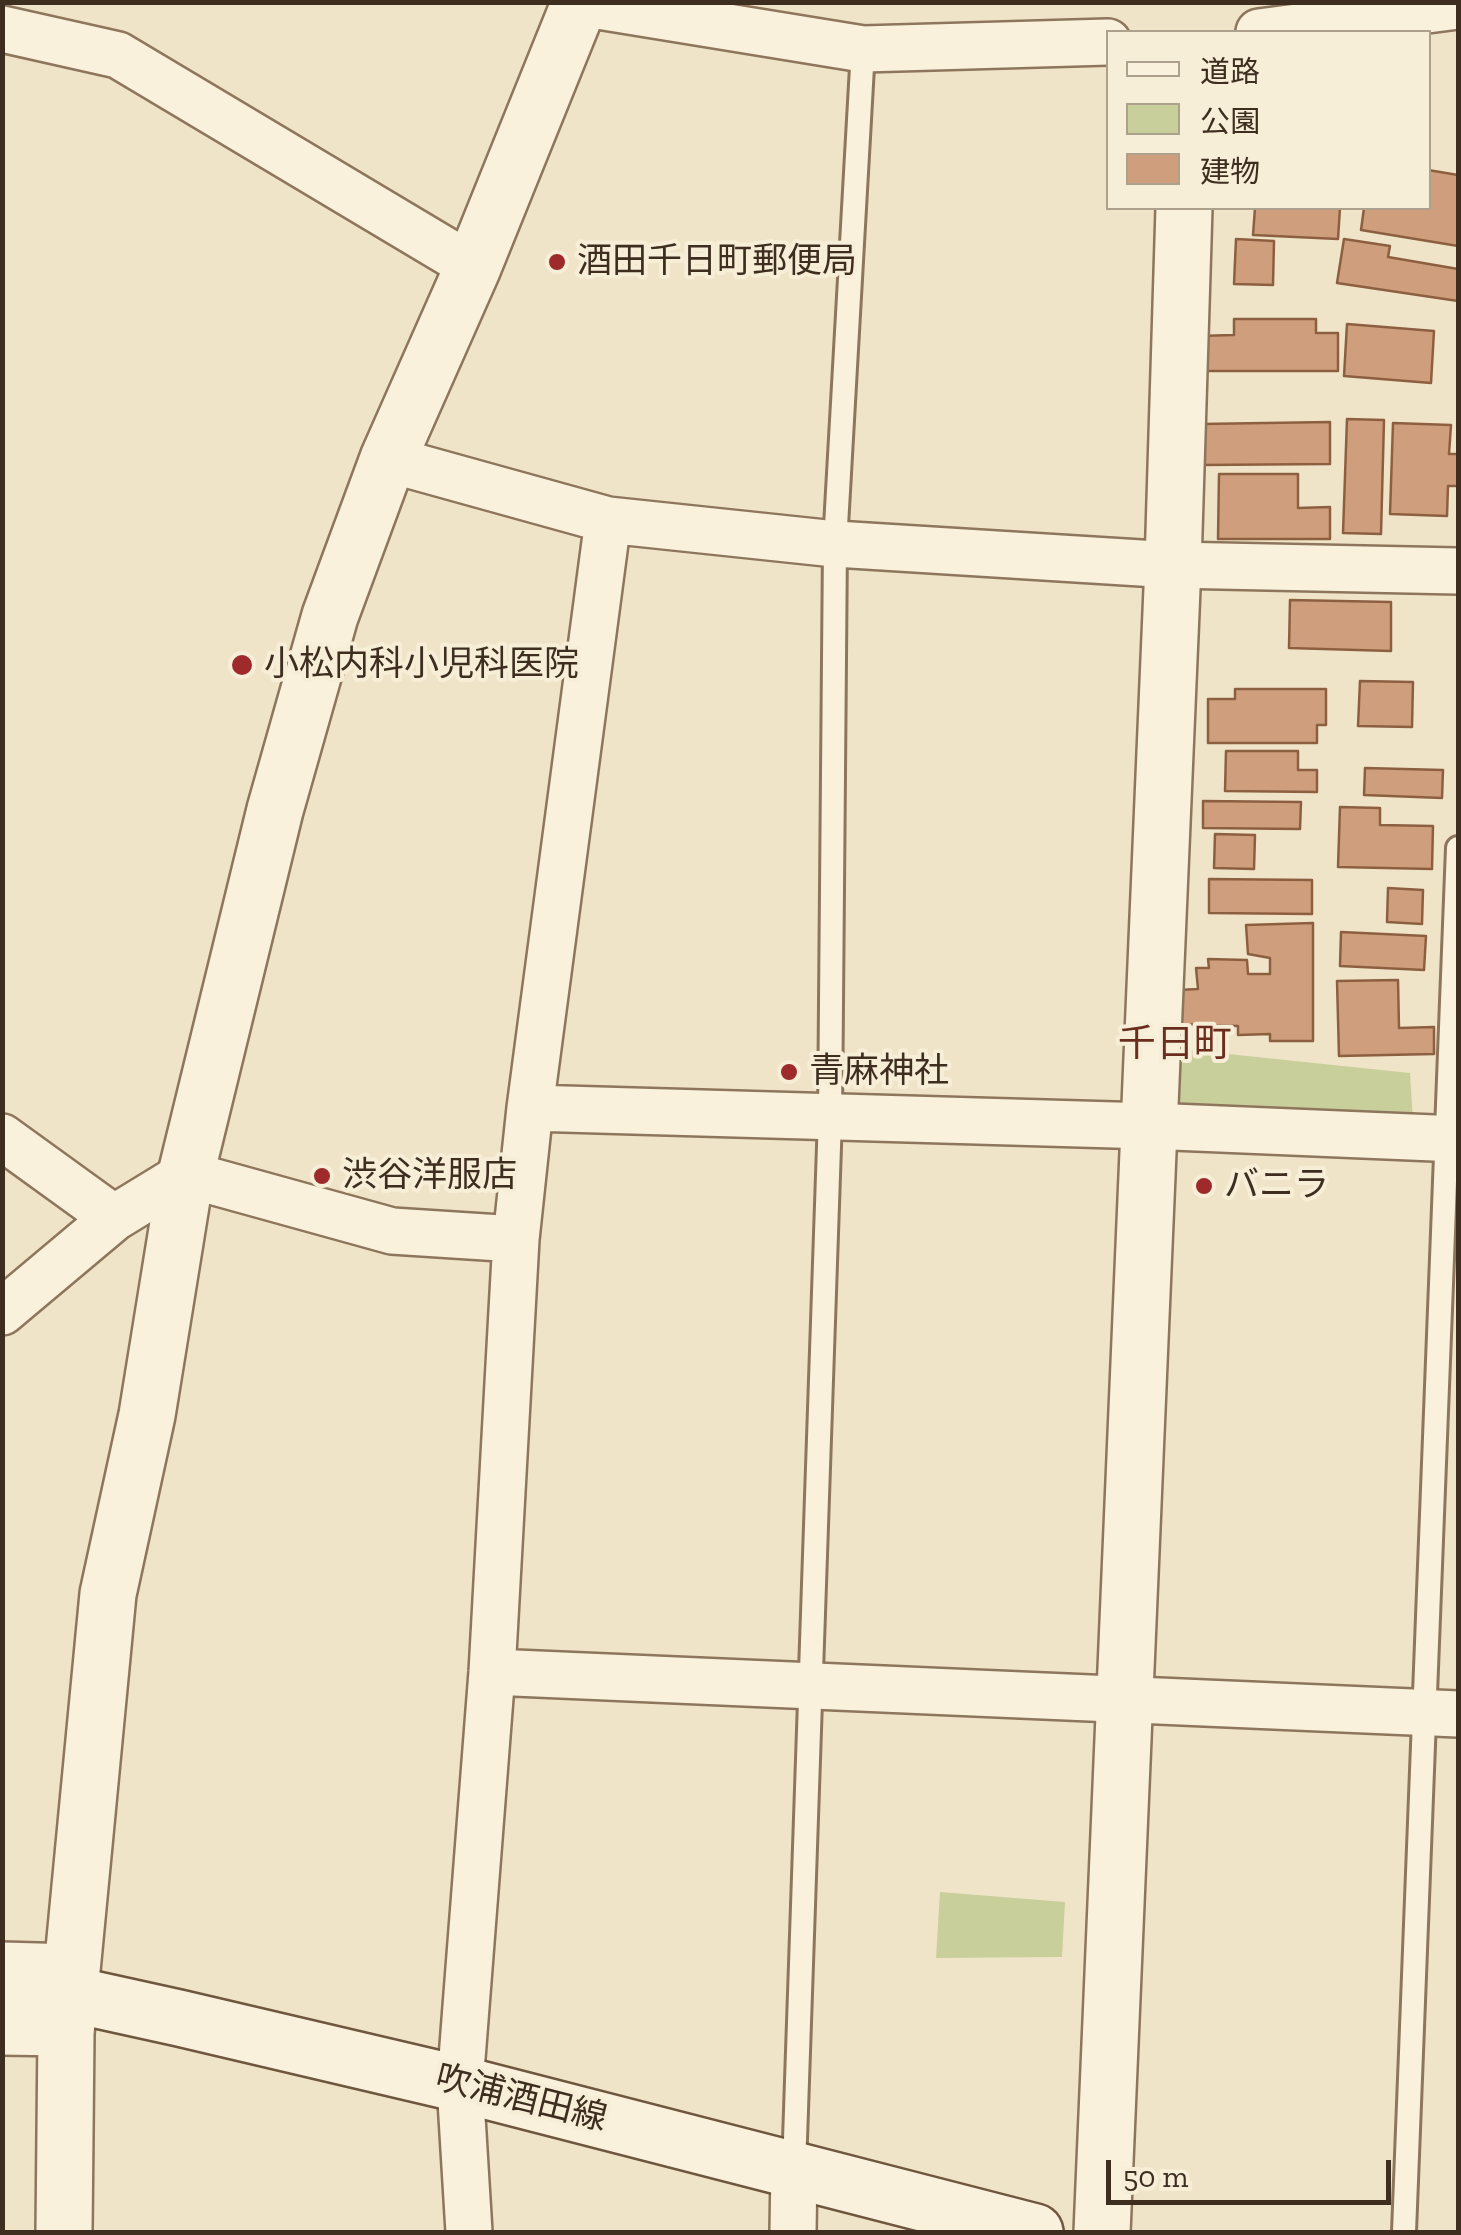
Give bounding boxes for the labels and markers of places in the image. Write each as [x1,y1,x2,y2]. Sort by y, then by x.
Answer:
place label: 酒田千日町郵便局 [577,241,857,283]
marker: 酒田千日町郵便局 [546,251,568,273]
place label: 小松内科小児科医院 [264,644,579,686]
marker: 小松内科小児科医院 [229,652,255,678]
place label: 青麻神社 [809,1051,949,1093]
marker: 青麻神社 [778,1061,800,1083]
place label: 渋谷洋服店 [342,1155,517,1197]
marker: 渋谷洋服店 [311,1165,333,1187]
place label: バニラ [1224,1165,1329,1207]
marker: バニラ [1193,1175,1215,1197]

